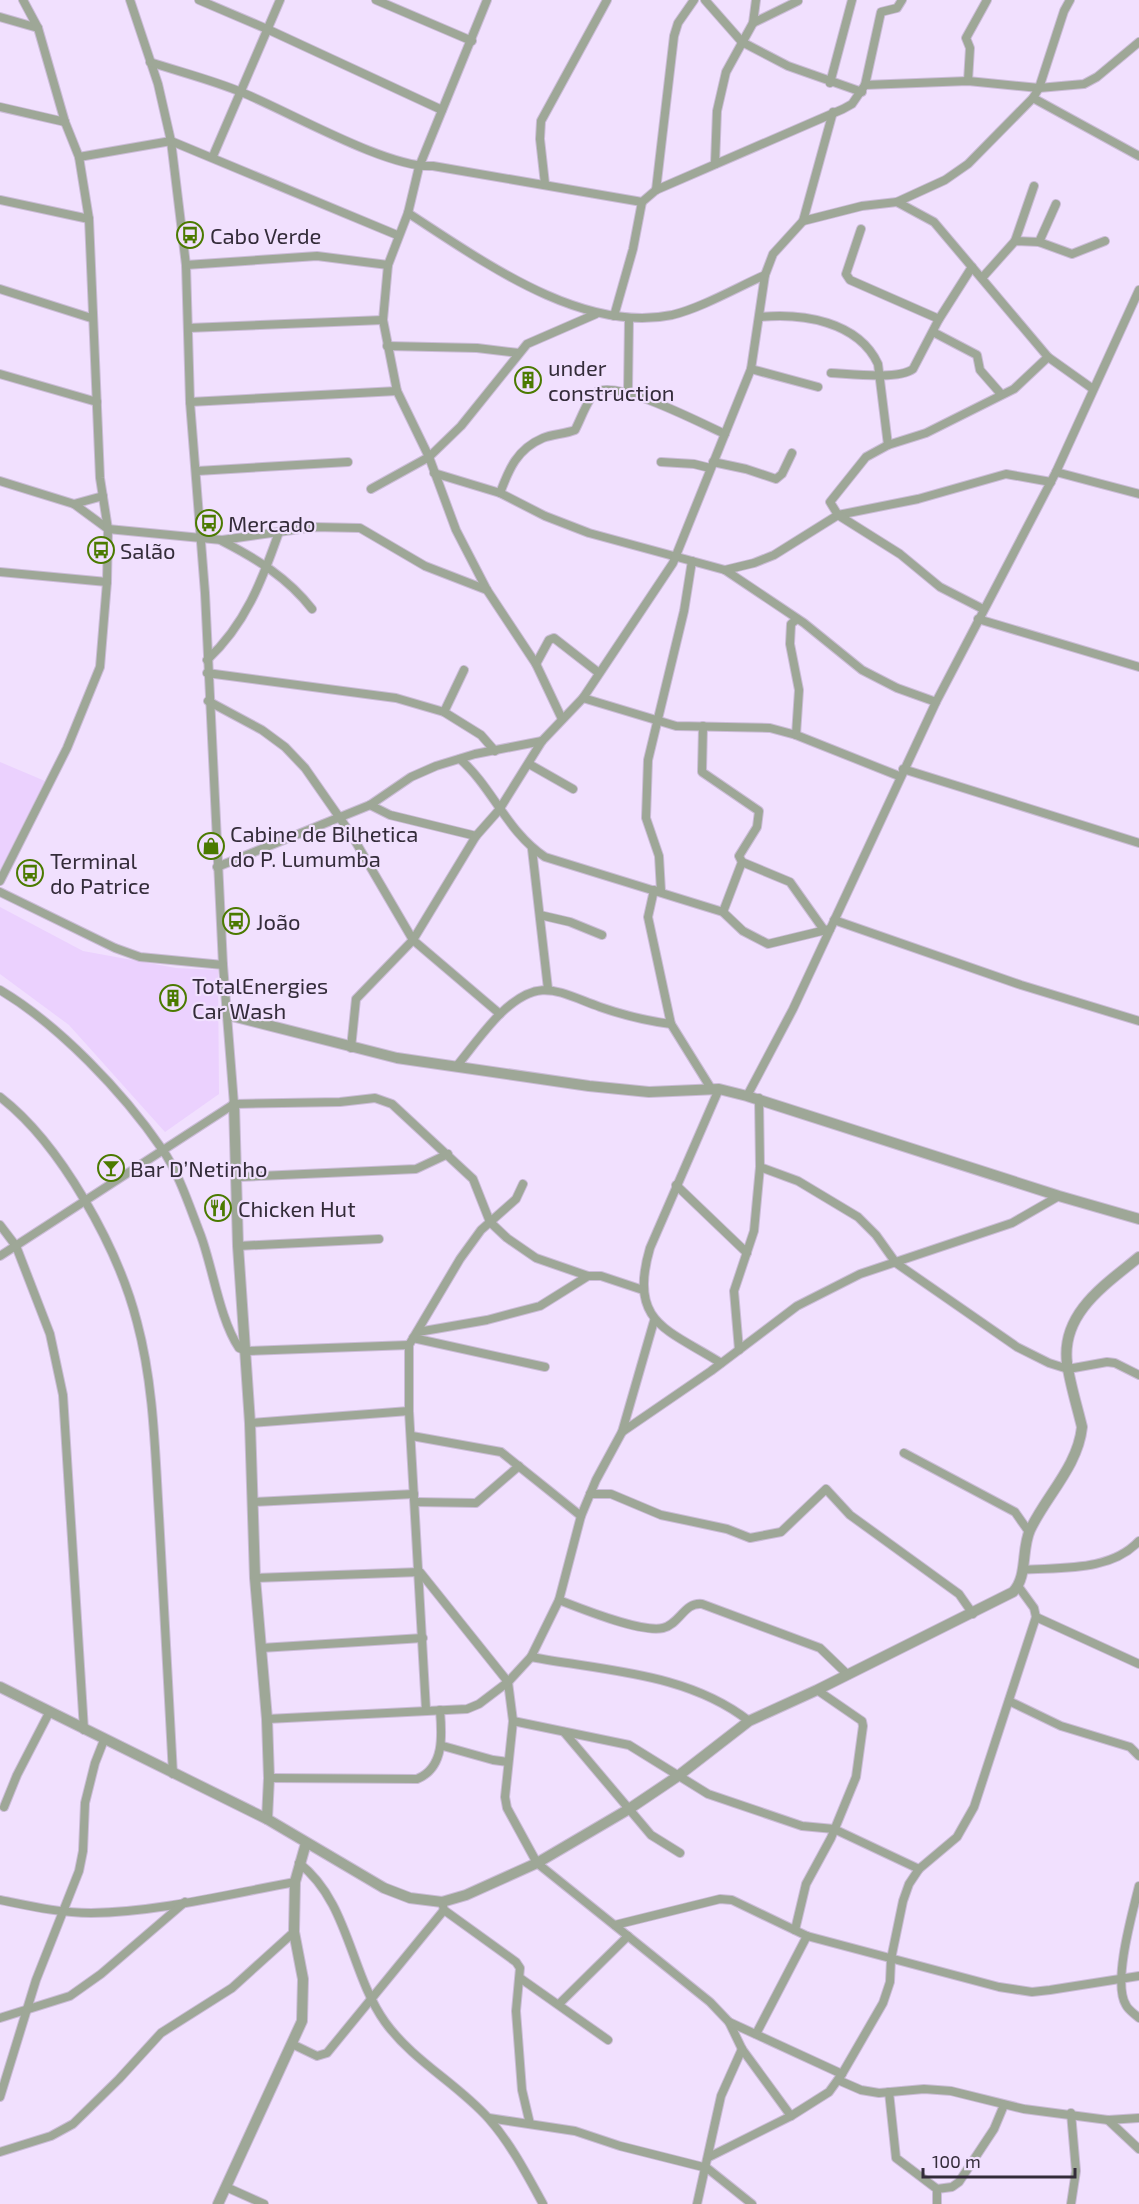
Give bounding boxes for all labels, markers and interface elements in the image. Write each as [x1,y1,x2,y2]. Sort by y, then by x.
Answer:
bus stop icon: Cabo Verde [175,220,205,250]
place label: Cabo Verde [210,222,321,248]
place label: under construction [548,354,675,405]
building icon: under construction [513,365,543,395]
bus stop icon: Mercado [194,508,224,538]
place label: Mercado [228,510,316,536]
bus stop icon: Salão [86,535,116,565]
place label: Salão [120,537,176,563]
place label: Cabine de Bilhetica do P. Lumumba [230,820,418,871]
shop icon: Cabine de Bilhetica do P. Lumumba [196,831,226,861]
place label: Terminal do Patrice [50,847,150,898]
bus stop icon: Terminal do Patrice [15,858,45,888]
bus stop icon: João [221,906,251,936]
place label: João [256,908,301,934]
place label: TotalEnergies Car Wash [192,972,328,1023]
building icon: TotalEnergies Car Wash [158,983,188,1013]
bar icon: Bar D’Netinho [96,1153,126,1183]
place label: Bar D’Netinho [130,1155,268,1181]
restaurant icon: Chicken Hut [203,1193,233,1223]
place label: Chicken Hut [238,1195,356,1221]
scale bar [923,2141,1074,2179]
text: 100 m [932,2150,981,2172]

